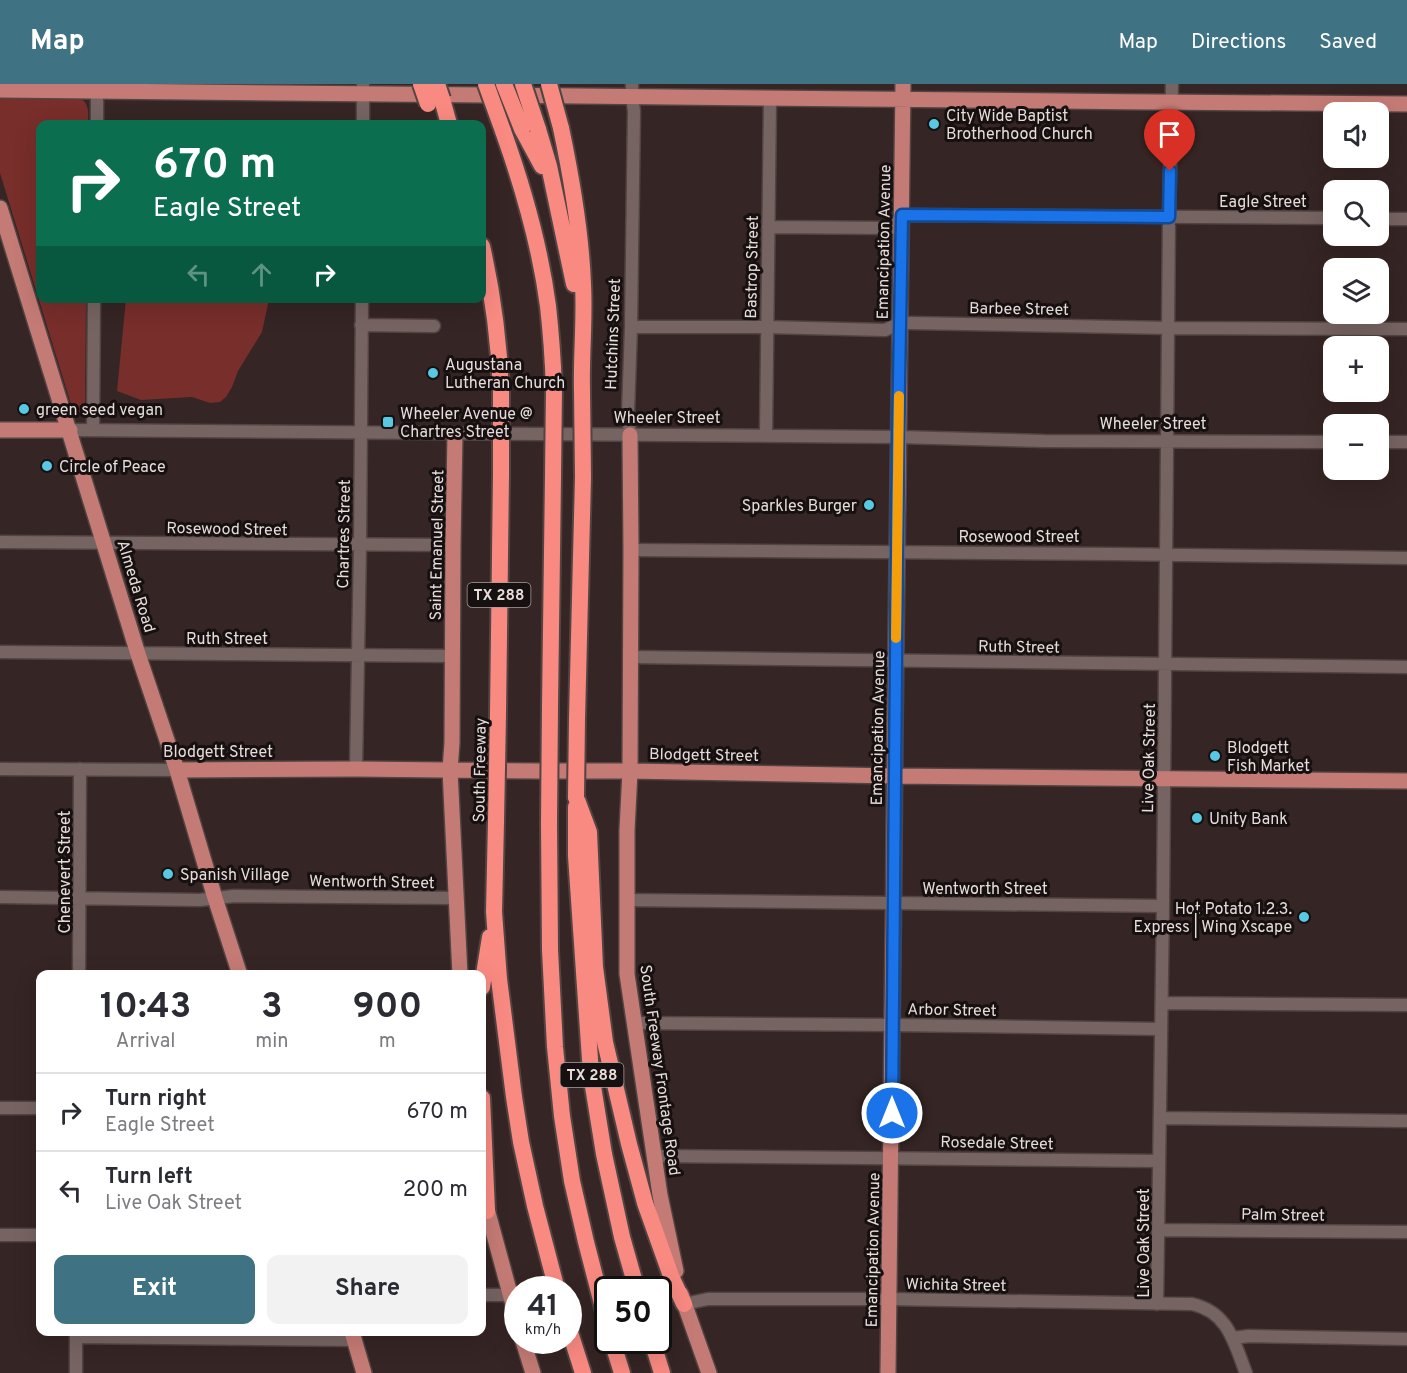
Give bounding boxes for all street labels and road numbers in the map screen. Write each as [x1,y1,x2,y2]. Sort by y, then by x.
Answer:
street label: Emancipation Avenue [874,164,896,320]
street label: Eagle Street [1219,193,1307,213]
street label: Bastrop Street [742,215,764,319]
street label: Hutchins Street [602,278,626,390]
street label: Barbee Street [969,299,1069,321]
street label: Wheeler Street [613,409,721,429]
street label: Wheeler Street [1099,415,1207,435]
street label: Saint Emanuel Street [427,469,449,621]
street label: Chartres Street [334,479,356,589]
street label: Rosewood Street [166,519,288,541]
street label: Rosewood Street [958,528,1080,548]
street label: Almeda Road [111,538,159,635]
road number: TX 288 [468,583,530,607]
street label: Ruth Street [186,630,268,650]
street label: Ruth Street [978,637,1060,659]
street label: Emancipation Avenue [868,650,890,806]
street label: Live Oak Street [1139,703,1161,813]
street label: South Freeway [470,717,492,823]
street label: Blodgett Street [163,743,273,763]
street label: Blodgett Street [649,745,759,767]
street label: Chenevert Street [56,810,76,934]
street label: Wentworth Street [309,872,435,894]
street label: Wentworth Street [922,880,1048,900]
street label: South Freeway Frontage Road [634,964,684,1177]
street label: Arbor Street [907,1000,997,1022]
road number: TX 288 [560,1063,624,1087]
street label: Rosedale Street [940,1133,1054,1155]
street label: Emancipation Avenue [863,1172,885,1328]
street label: Live Oak Street [1135,1188,1155,1298]
street label: Palm Street [1241,1205,1325,1227]
street label: Wichita Street [905,1275,1006,1297]

